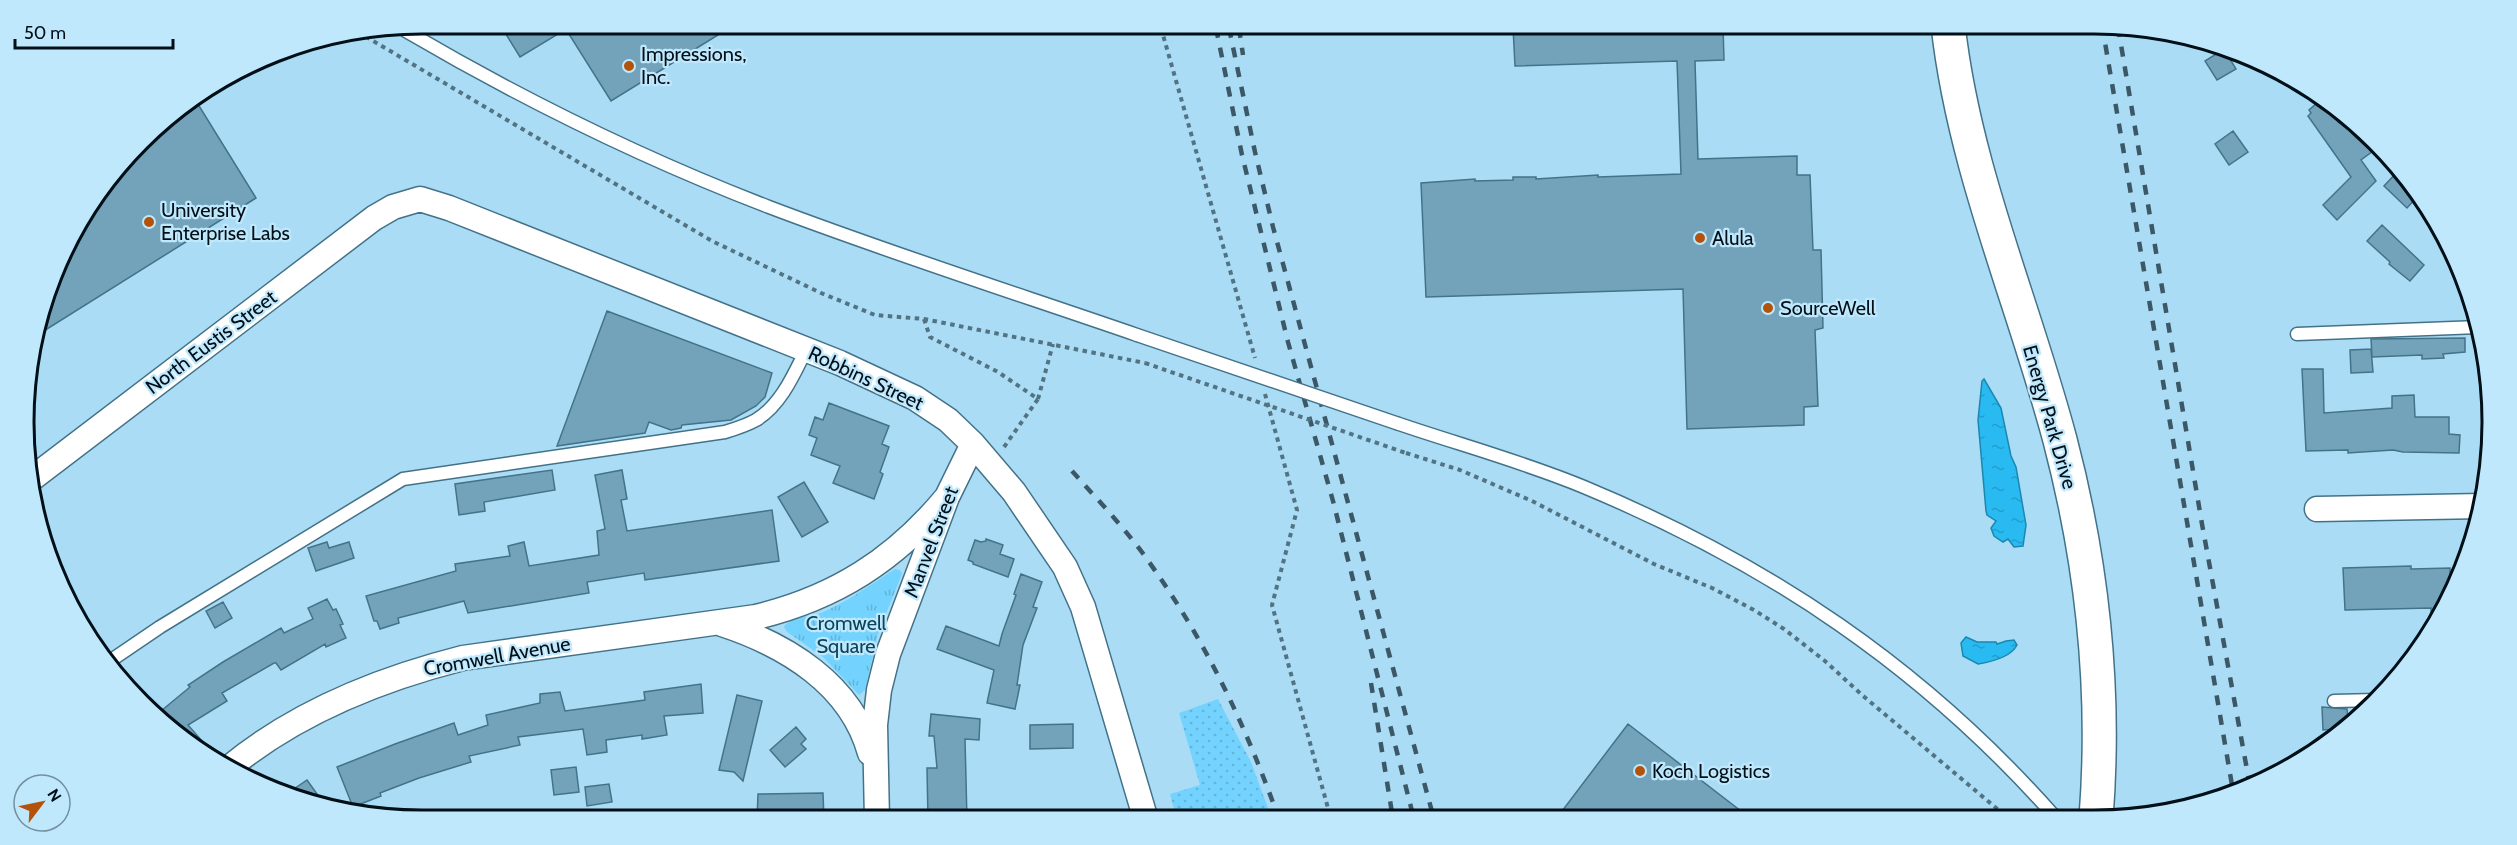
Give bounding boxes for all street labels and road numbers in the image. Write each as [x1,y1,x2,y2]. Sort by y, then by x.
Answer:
street label: North Eustis Street [141,285,281,399]
street label: Robbins Street [805,341,928,415]
street label: Energy Park Drive [2018,342,2082,492]
street label: Manvel Street [899,483,963,601]
street label: Cromwell Avenue [422,631,572,681]

